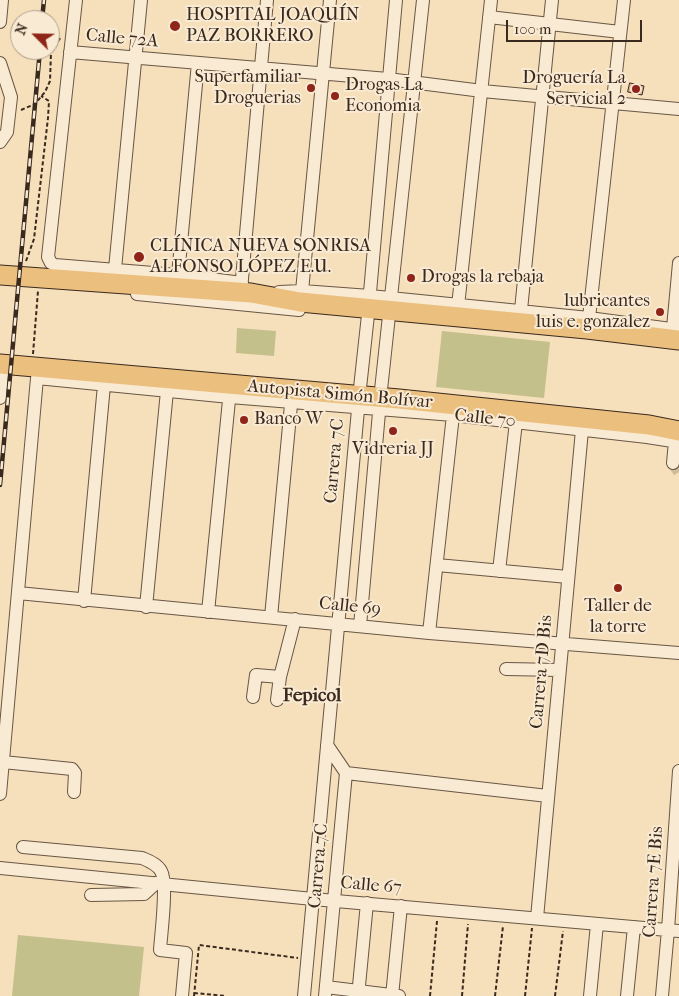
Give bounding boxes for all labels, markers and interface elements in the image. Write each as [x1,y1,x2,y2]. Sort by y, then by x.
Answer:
place label: HOSPITAL JOAQUÍN PAZ BORRERO [186,5,359,48]
north arrow [10,10,60,60]
scale bar [509,10,645,42]
marker: HOSPITAL JOAQUÍN PAZ BORRERO [168,19,182,33]
text: 100 m [514,20,552,38]
text: N [12,21,32,38]
street label: Calle 72A [85,25,159,53]
place label: Superfamiliar Droguerias [194,67,301,110]
place label: Droguería La Servicial 2 [522,68,626,110]
place label: Drogas La Economia [345,75,423,118]
marker: Superfamiliar Droguerias [305,82,317,94]
marker: Droguería La Servicial 2 [630,83,642,95]
marker: Drogas La Economia [329,90,341,102]
place label: CLÍNICA NUEVA SONRISA ALFONSO LÓPEZ E.U. [150,236,371,278]
marker: CLÍNICA NUEVA SONRISA ALFONSO LÓPEZ E.U. [132,250,146,264]
place label: Drogas la rebaja [421,267,544,289]
marker: Drogas la rebaja [405,272,417,284]
place label: lubricantes luis e. gonzalez [536,291,650,334]
marker: lubricantes luis e. gonzalez [654,306,666,318]
street label: Autopista Simón Bolívar [247,376,433,414]
street label: Calle 70 [453,405,517,433]
place label: Banco W [254,409,323,431]
marker: Banco W [238,414,250,426]
street label: Carrera 7C [321,418,349,504]
marker: Vidreria JJ [387,425,399,437]
place label: Vidreria JJ [352,439,434,461]
marker: Taller de la torre [612,582,624,594]
street label: Calle 69 [318,593,382,621]
place label: Taller de la torre [584,596,652,638]
street label: Carrera 7D Bis [526,614,558,730]
district label: Fepicol [283,685,341,707]
street label: Carrera 7C [305,823,333,909]
street label: Carrera 7E Bis [639,826,669,938]
street label: Calle 67 [340,873,402,899]

